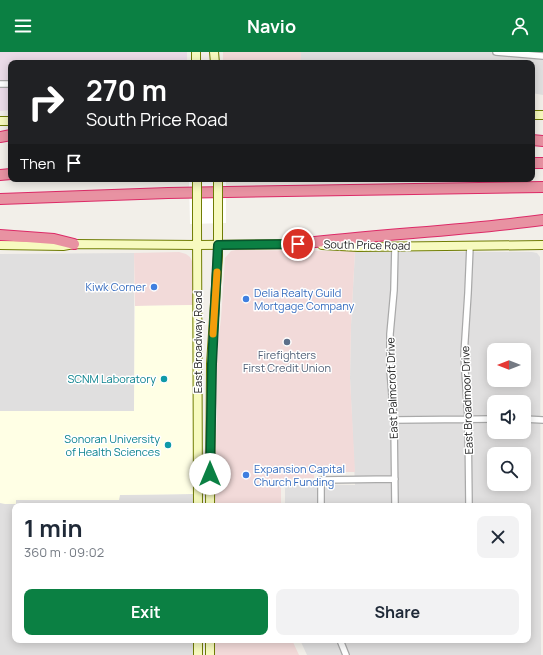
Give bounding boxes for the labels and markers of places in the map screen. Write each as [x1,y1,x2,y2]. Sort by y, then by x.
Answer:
pin [281,227,315,261]
place label: Kiwk Corner [86,279,146,294]
marker: Kiwk Corner [149,282,159,292]
place label: Delia Realty Guild Mortgage Company [254,285,355,313]
marker: Delia Realty Guild Mortgage Company [241,294,251,304]
marker: Firefighters First Credit Union [282,337,292,347]
place label: Firefighters First Credit Union [243,347,331,375]
place label: SCNM Laboratory [67,371,156,386]
marker: SCNM Laboratory [159,374,169,384]
place label: Sonoran University of Health Sciences [64,431,160,459]
marker: Sonoran University of Health Sciences [163,440,173,450]
place label: Expansion Capital Church Funding [254,461,345,489]
marker: Expansion Capital Church Funding [241,470,251,480]

